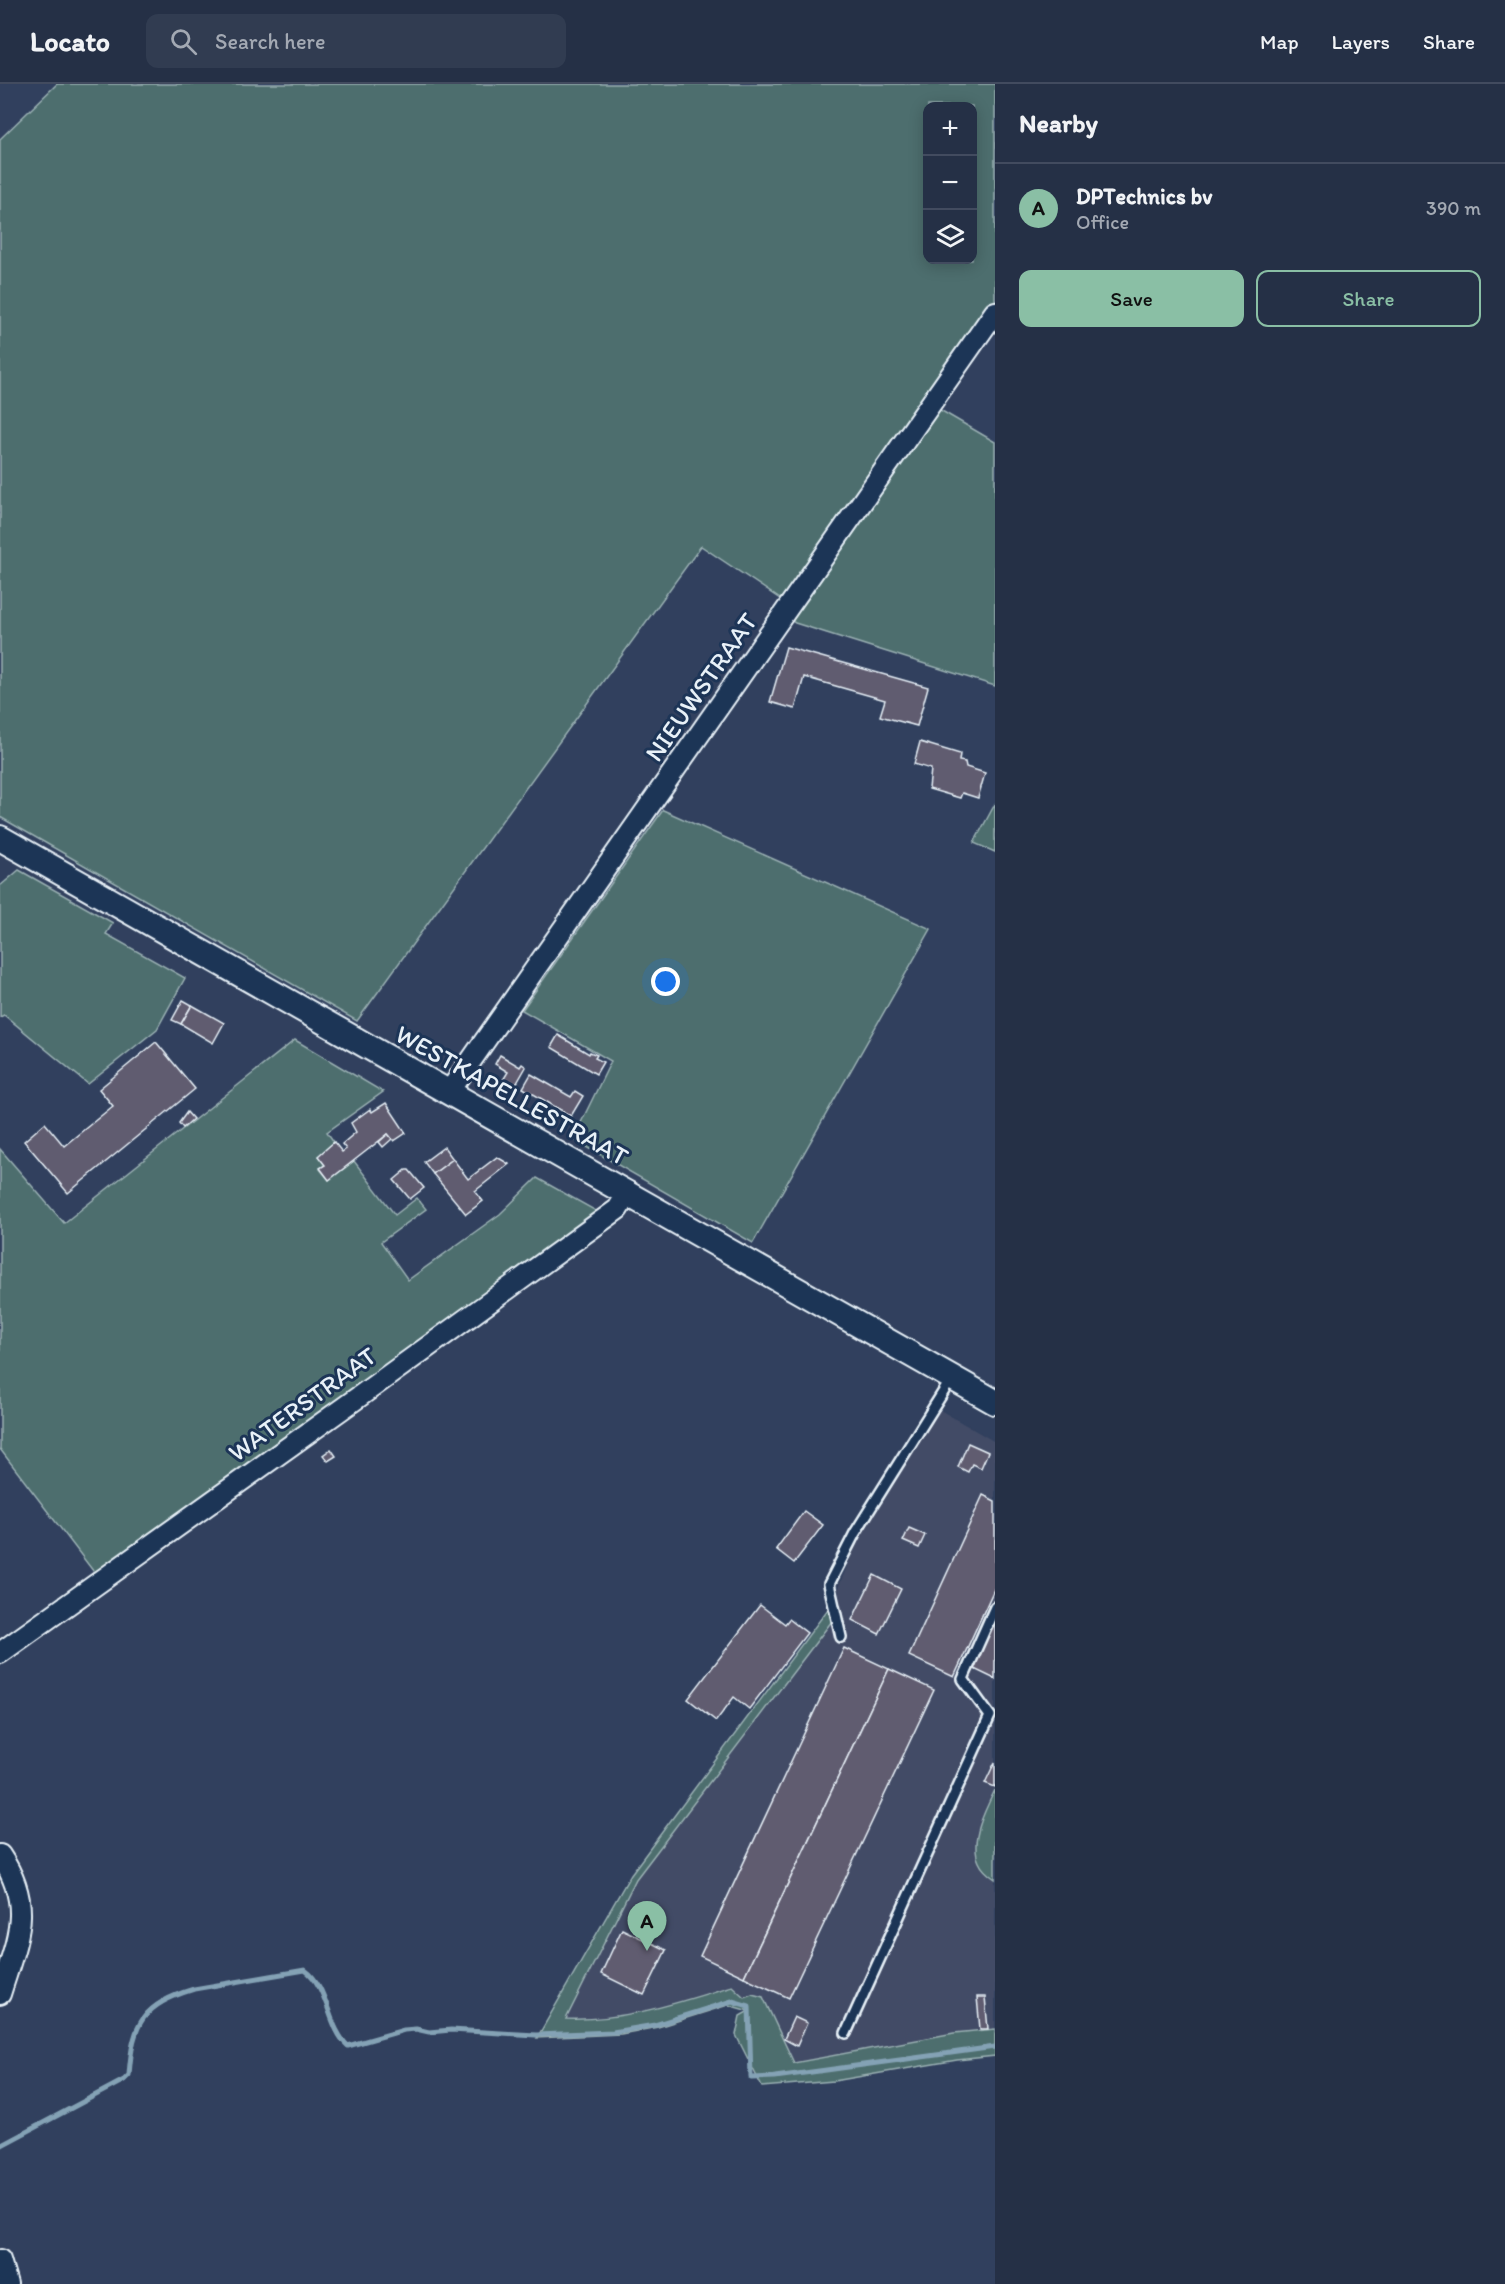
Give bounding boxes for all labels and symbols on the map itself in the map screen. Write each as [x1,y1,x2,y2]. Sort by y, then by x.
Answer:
street label: NIEUWSTRAAT [638,606,764,768]
your location [651,967,680,996]
street label: WESTKAPELLESTRAAT [390,1018,635,1173]
street label: WATERSTRAAT [222,1339,383,1468]
pin: A [628,1902,666,1951]

